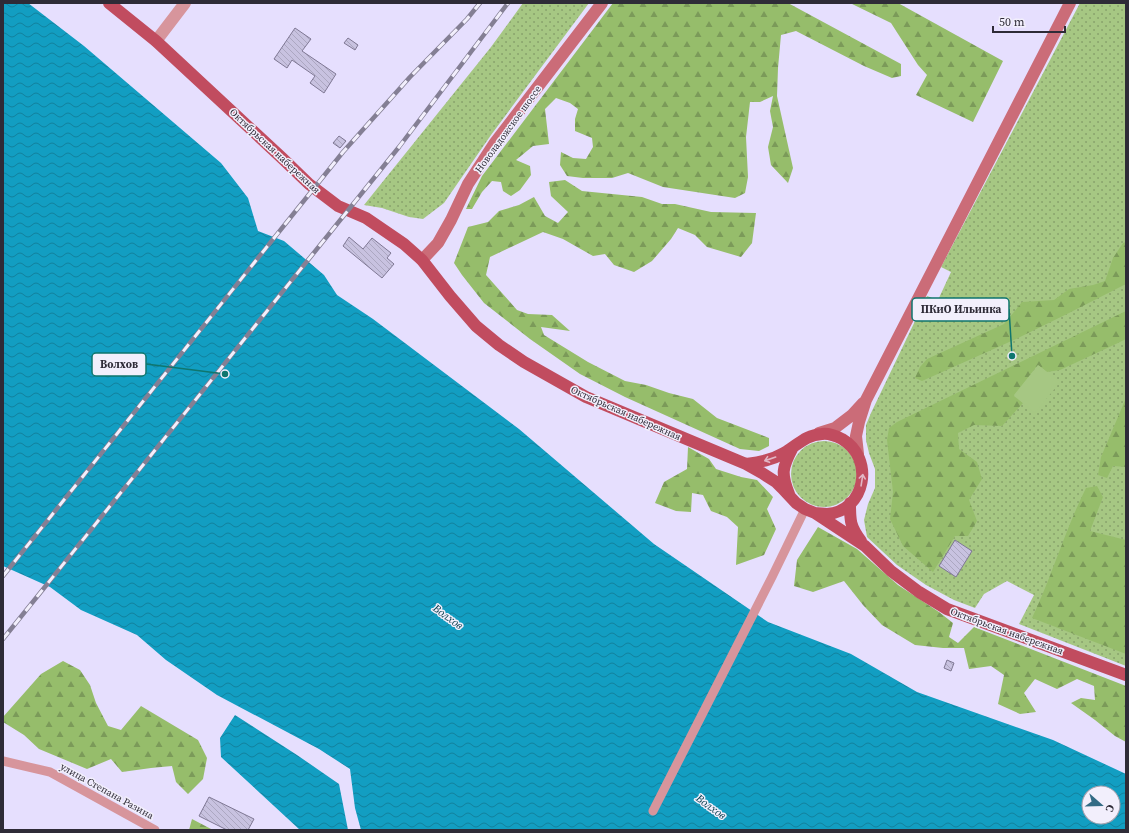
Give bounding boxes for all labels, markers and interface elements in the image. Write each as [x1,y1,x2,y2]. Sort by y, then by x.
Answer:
scale bar [993,8,1065,34]
text: 50 m [999,14,1025,30]
street label: Новоладожское шоссе [472,83,544,175]
street label: Октябрьская набережная [227,106,323,196]
callout: ПКиО Ильинка [912,298,1009,321]
text: ПКиО Ильинка [921,302,1002,317]
callout: Волхов [92,353,146,376]
text: Волхов [100,357,138,372]
street label: Октябрьская набережная [569,383,683,443]
one-way arrow [764,456,777,463]
one-way arrow [858,474,866,487]
water label: Волхов [429,600,466,633]
street label: Октябрьская набережная [949,604,1065,658]
street label: улица Степана Разина [58,760,157,823]
north arrow [1081,785,1121,825]
water label: Волхов [692,790,729,823]
text: С [1102,802,1118,814]

